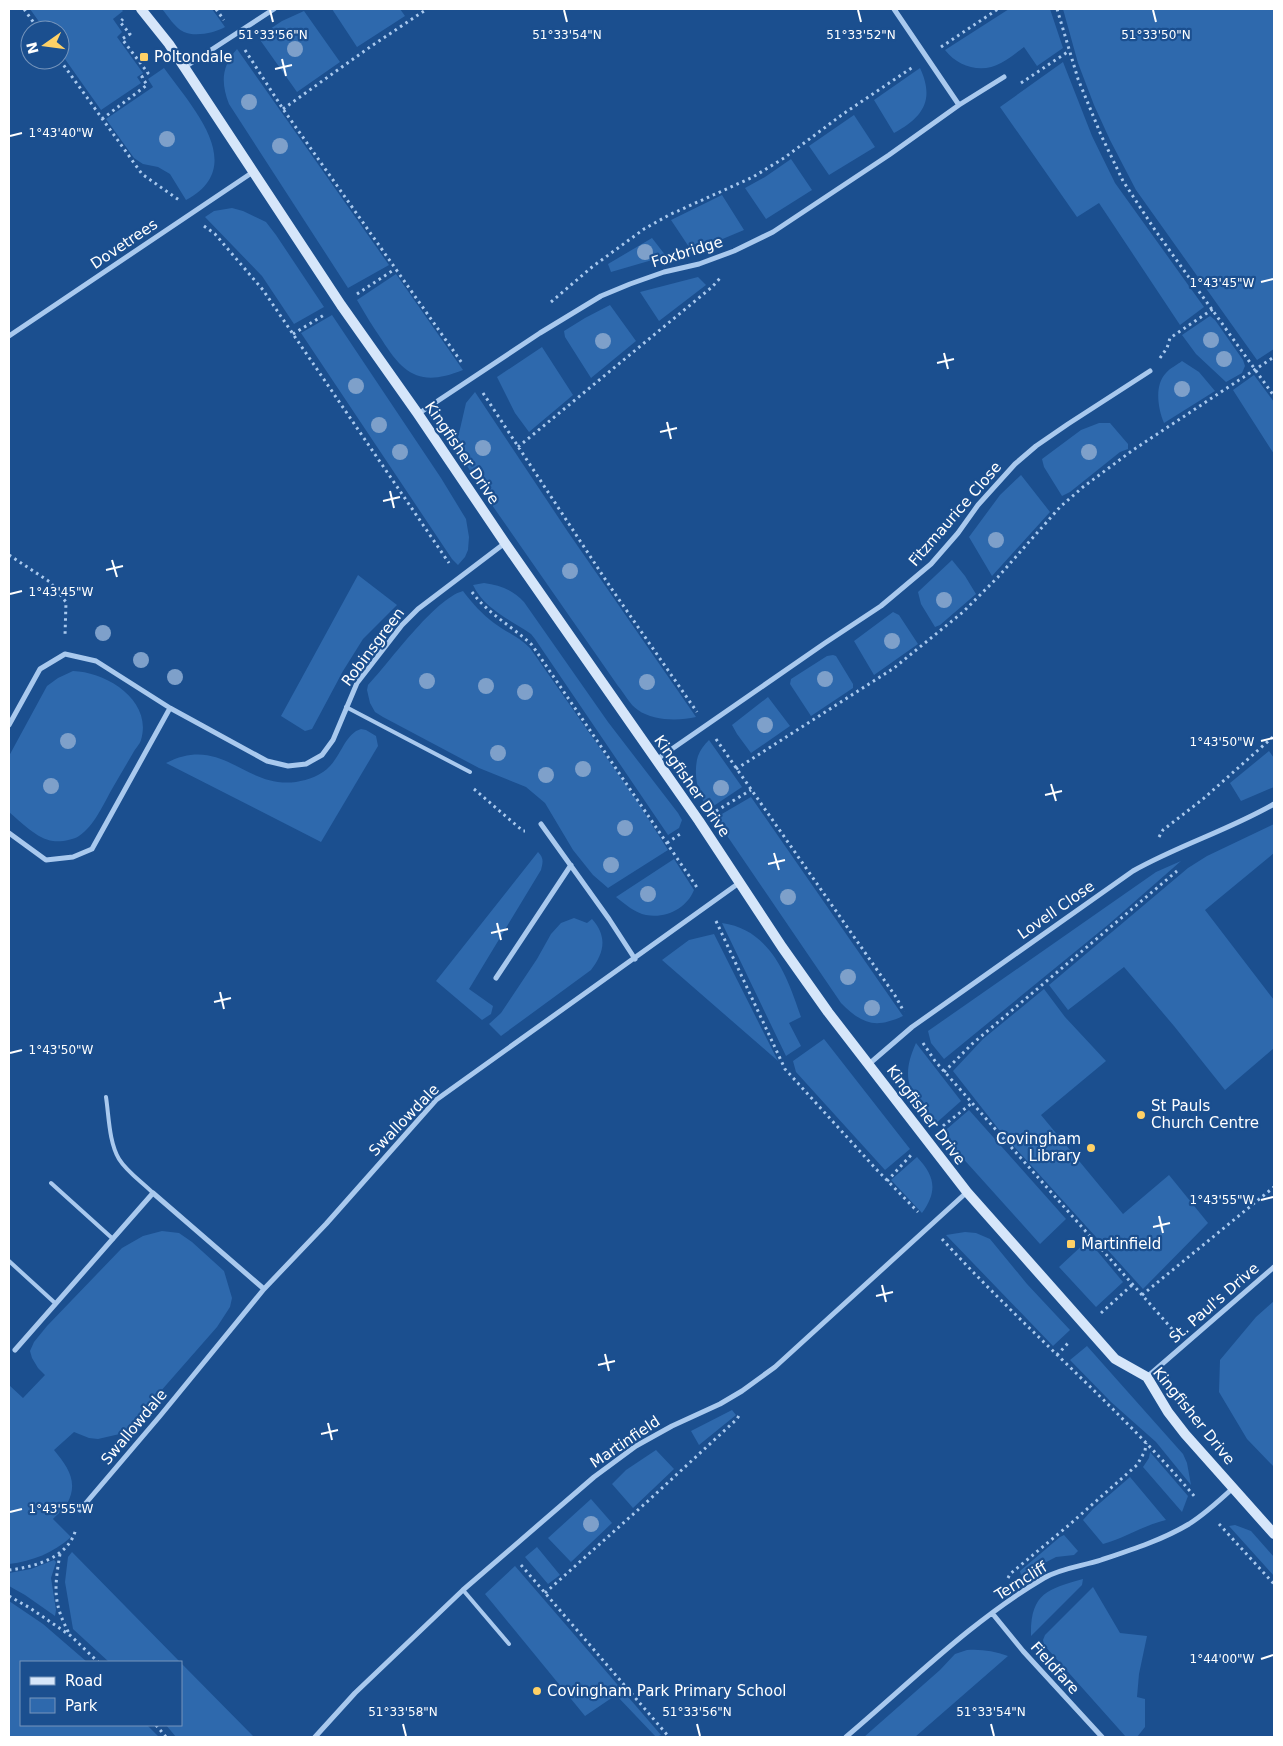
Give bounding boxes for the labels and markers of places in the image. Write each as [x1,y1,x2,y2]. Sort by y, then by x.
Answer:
place label: Poltondale [154,48,233,66]
marker: Poltondale [138,51,150,63]
place label: St Pauls Church Centre [1151,1097,1259,1132]
marker: St Pauls Church Centre [1135,1109,1147,1121]
place label: Covingham Library [996,1130,1081,1165]
marker: Covingham Library [1085,1142,1097,1154]
place label: Martinfield [1081,1235,1161,1253]
marker: Martinfield [1065,1238,1077,1250]
place label: Covingham Park Primary School [547,1682,787,1700]
marker: Covingham Park Primary School [531,1685,543,1697]

